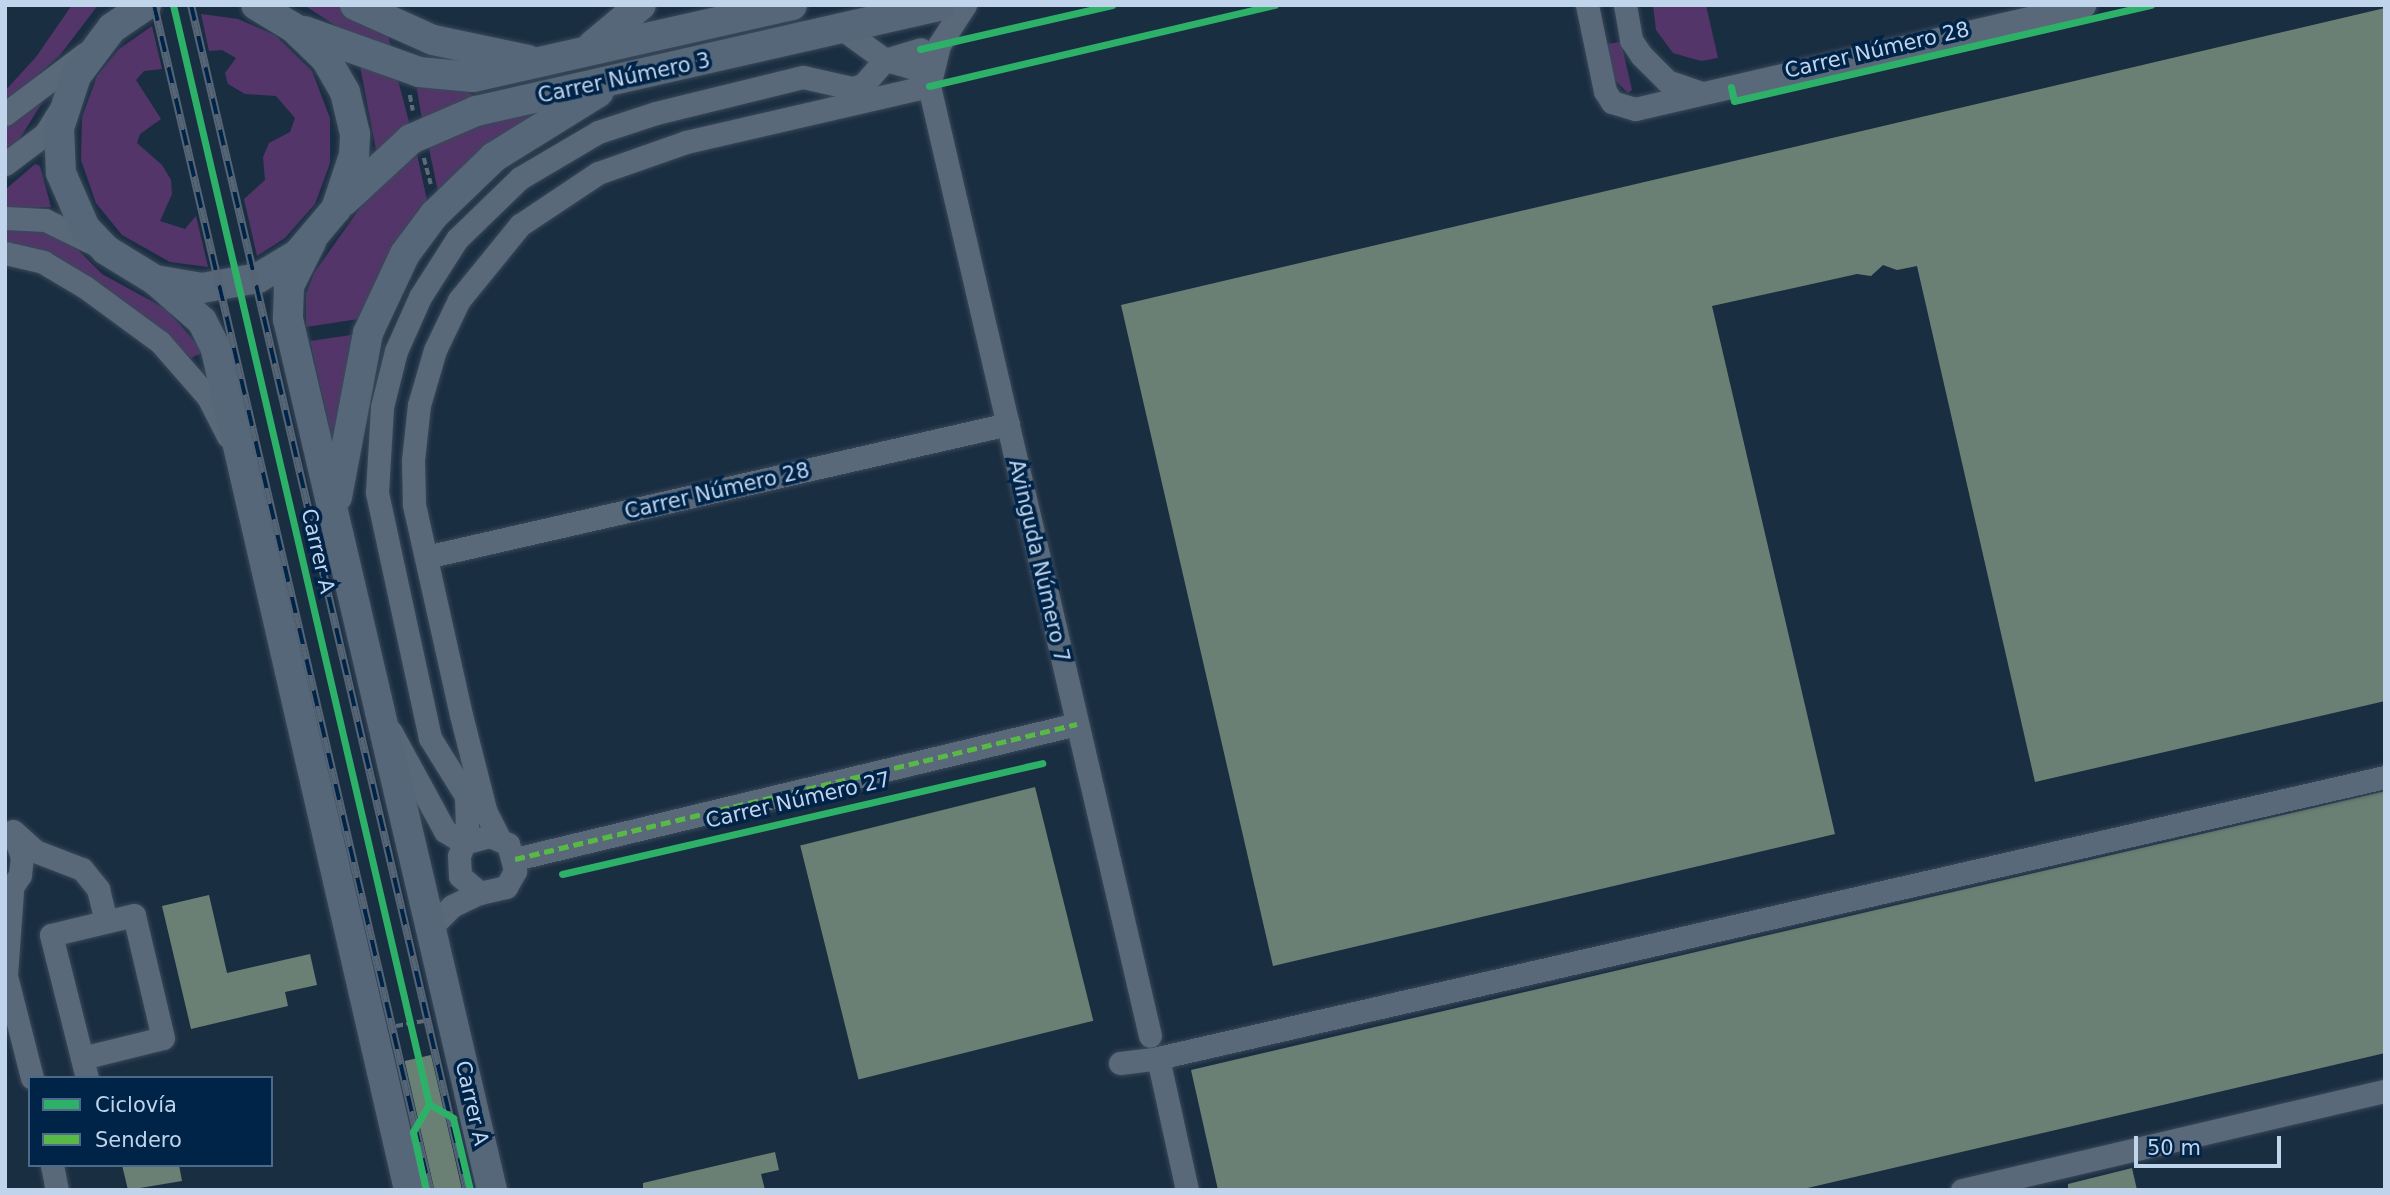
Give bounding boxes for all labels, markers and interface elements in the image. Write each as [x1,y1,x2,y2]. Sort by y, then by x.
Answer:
street label: Carrer Número 28 [1782,16,1972,84]
street label: Carrer Número 3 [535,47,713,109]
street label: Carrer Número 28 [622,457,812,525]
street label: Avinguda Número 7 [1003,457,1075,665]
street label: Carrer A [296,506,340,596]
street label: Carrer Número 27 [703,766,893,834]
street label: Carrer A [450,1058,494,1148]
legend [28,1076,273,1167]
text: Ciclovía [95,1093,177,1117]
scale bar [2138,1122,2285,1166]
text: Sendero [95,1128,182,1152]
text: 50 m [2147,1136,2201,1160]

